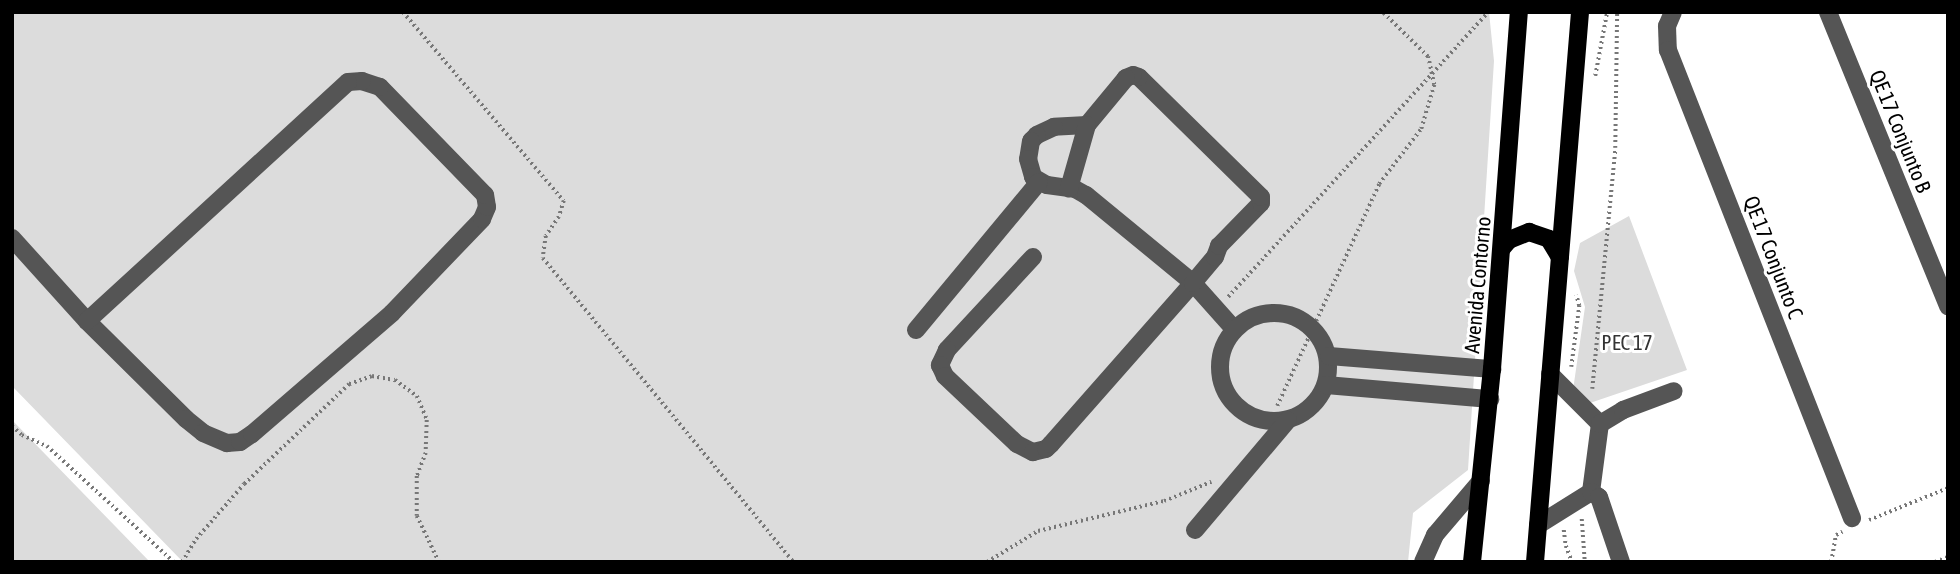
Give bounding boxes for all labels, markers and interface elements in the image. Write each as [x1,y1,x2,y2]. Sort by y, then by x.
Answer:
street label: QE 17 Conjunto B [1865,66,1937,196]
street label: QE 17 Conjunto C [1739,192,1809,322]
street label: Avenida Contorno [1458,215,1496,355]
park label: PEC 17 [1601,329,1653,355]

